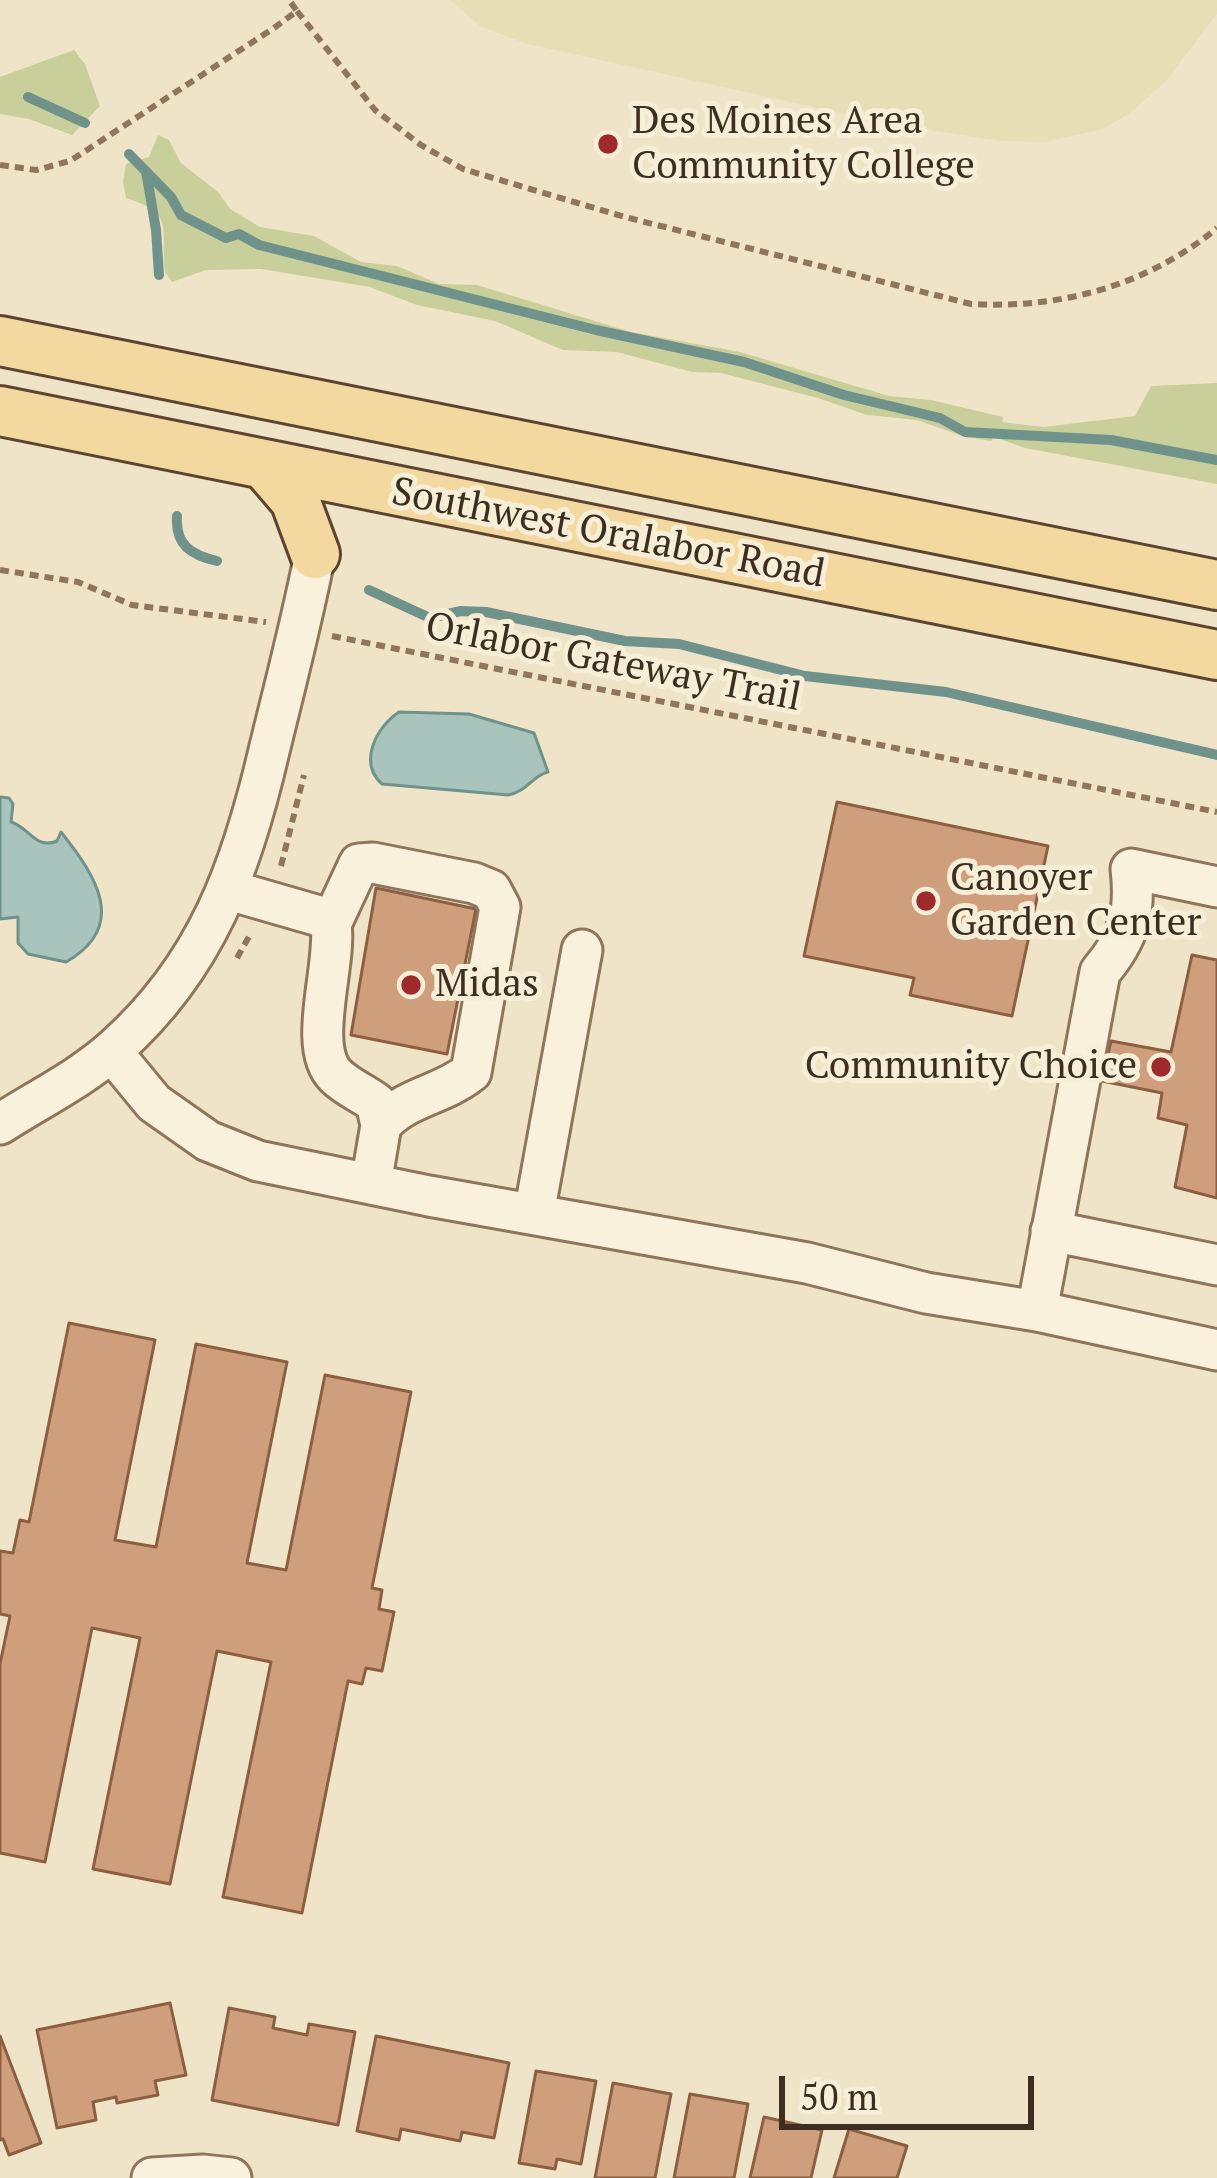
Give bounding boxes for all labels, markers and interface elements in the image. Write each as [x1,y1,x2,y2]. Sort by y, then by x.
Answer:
place label: Des Moines Area Community College [632,99,975,190]
marker: Des Moines Area Community College [595,131,621,157]
street label: Southwest Oralabor Road [388,469,828,599]
street label: Orlabor Gateway Trail [421,604,805,722]
place label: Canoyer Garden Center [950,856,1201,947]
marker: Canoyer Garden Center [913,888,939,914]
place label: Midas [435,962,539,1008]
marker: Midas [398,972,424,998]
place label: Community Choice [805,1044,1137,1090]
marker: Community Choice [1148,1054,1174,1080]
scale bar [785,2052,1040,2126]
text: 50 m [800,2073,878,2120]

